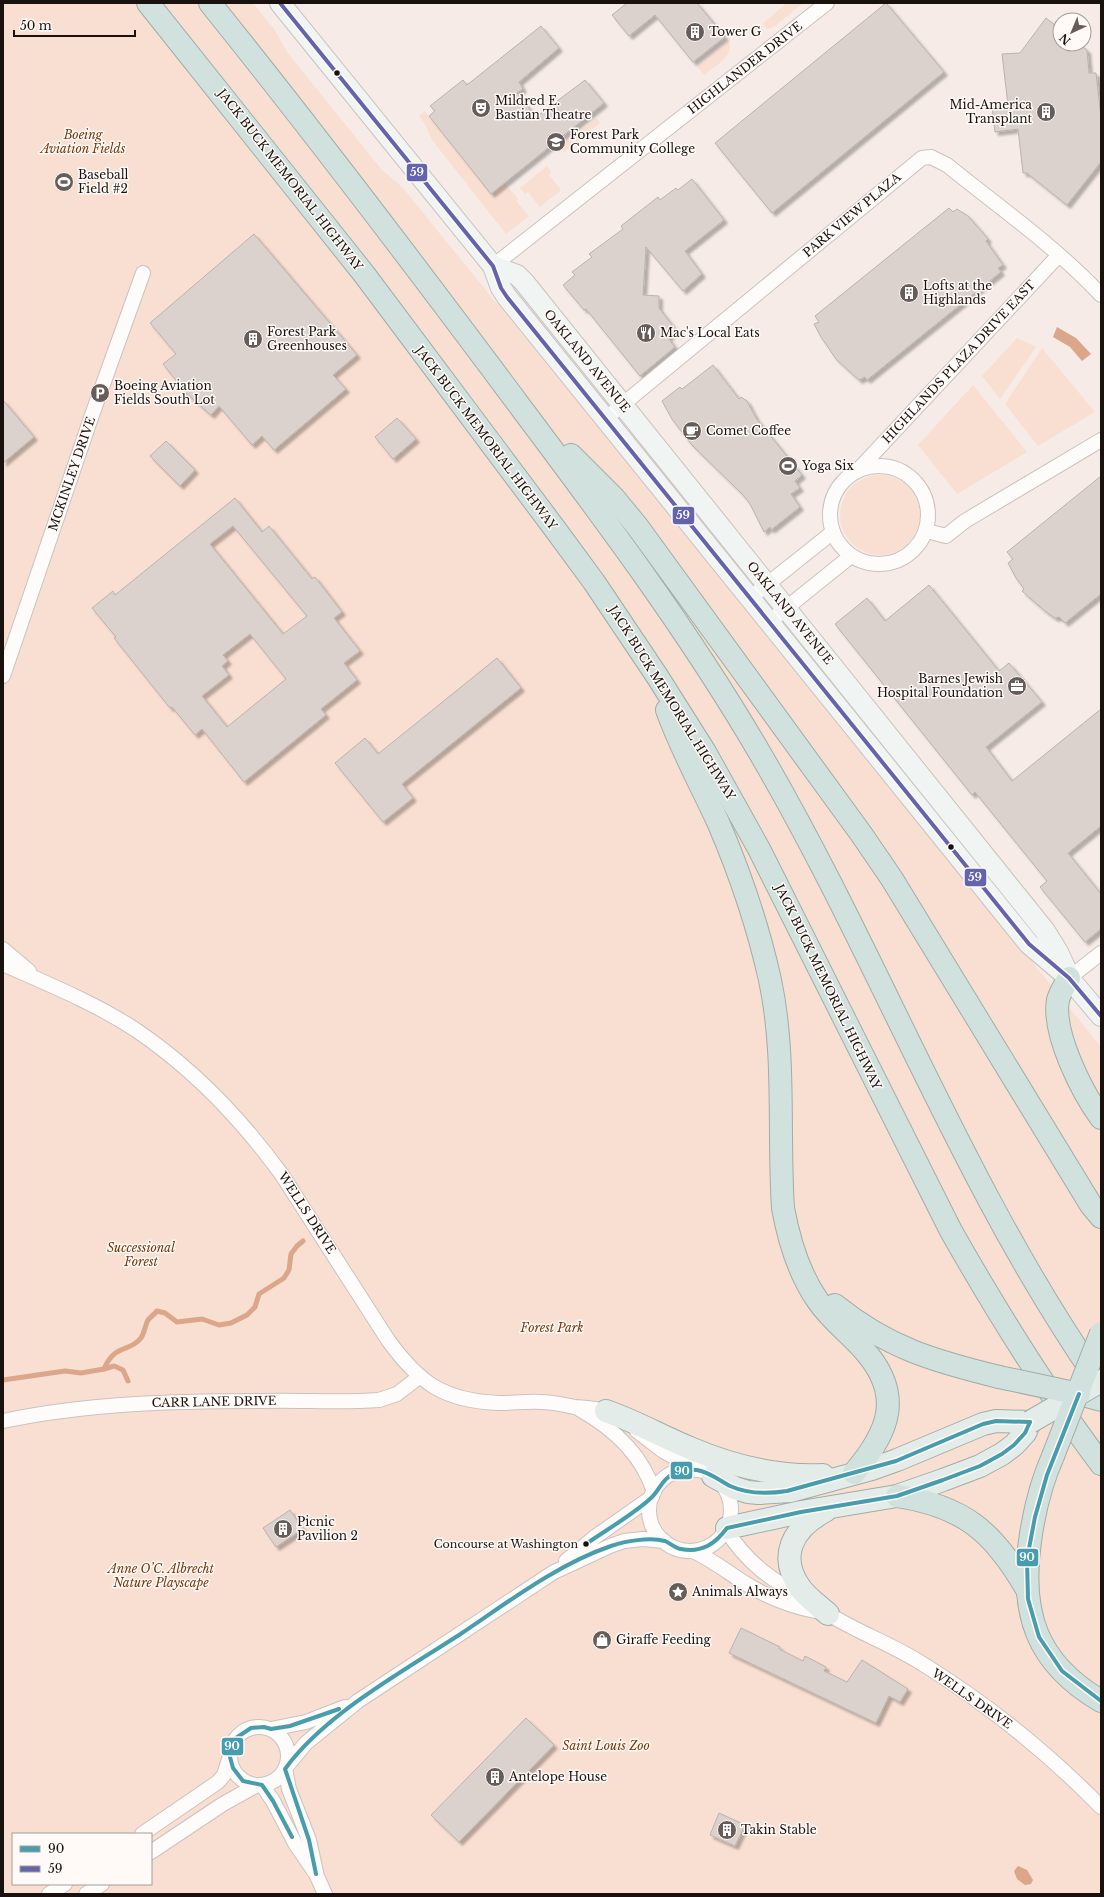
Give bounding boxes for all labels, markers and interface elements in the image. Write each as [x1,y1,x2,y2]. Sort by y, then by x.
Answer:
scale bar [14,12,135,38]
north arrow [1052,12,1092,52]
text: 50 m [20,18,52,33]
street label: HIGHLANDER DRIVE [685,18,805,117]
building icon: Tower G [684,21,706,43]
place label: Tower G [709,24,762,39]
text: N [1056,30,1074,48]
unlabelled marker [332,68,342,78]
street label: JACK BUCK MEMORIAL HIGHWAY [214,84,366,274]
place label: Mildred E. Bastian Theatre [495,93,591,122]
theatre icon: Mildred E. Bastian Theatre [470,97,492,119]
place label: Mid-America Transplant [949,97,1032,126]
building icon: Mid-America Transplant [1035,101,1057,123]
park label: Boeing Aviation Fields [39,127,126,156]
place label: Forest Park Community College [570,127,695,156]
school or university icon: Forest Park Community College [545,131,567,153]
line badge: 59 [406,163,428,182]
text: 59 [410,165,424,179]
place label: Baseball Field #2 [78,167,129,196]
street label: PARK VIEW PLAZA [800,169,904,260]
sports icon: Baseball Field #2 [53,171,75,193]
street label: HIGHLANDS PLAZA DRIVE EAST [879,277,1039,446]
place label: Lofts at the Highlands [923,278,992,307]
building icon: Lofts at the Highlands [898,282,920,304]
street label: OAKLAND AVENUE [541,306,634,415]
restaurant icon: Mac's Local Eats [635,322,657,344]
place label: Forest Park Greenhouses [267,324,347,353]
place label: Mac's Local Eats [660,325,760,340]
building icon: Forest Park Greenhouses [242,328,264,350]
street label: JACK BUCK MEMORIAL HIGHWAY [411,341,561,533]
place label: Boeing Aviation Fields South Lot [114,378,215,407]
parking icon: Boeing Aviation Fields South Lot [89,382,111,404]
street label: MCKINLEY DRIVE [45,414,98,533]
cafe icon: Comet Coffee [681,420,703,442]
place label: Comet Coffee [706,423,791,438]
sports icon: Yoga Six [777,455,799,477]
place label: Yoga Six [801,458,854,473]
line badge: 59 [672,506,695,525]
text: 59 [676,508,690,522]
street label: OAKLAND AVENUE [744,558,837,667]
street label: JACK BUCK MEMORIAL HIGHWAY [605,601,739,803]
place label: Barnes Jewish Hospital Foundation [877,671,1003,700]
office icon: Barnes Jewish Hospital Foundation [1006,675,1028,697]
unlabelled marker [946,842,956,852]
line badge: 59 [964,868,987,887]
text: 59 [968,870,982,884]
street label: JACK BUCK MEMORIAL HIGHWAY [771,880,885,1092]
street label: WELLS DRIVE [275,1168,340,1257]
park label: Successional Forest [107,1240,175,1269]
park label: Forest Park [520,1320,583,1335]
street label: CARR LANE DRIVE [151,1393,277,1410]
line badge: 90 [670,1461,693,1480]
text: 90 [674,1464,690,1478]
place label: Picnic Pavilion 2 [297,1514,358,1543]
building icon: Picnic Pavilion 2 [272,1518,294,1540]
place label: Concourse at Washington [434,1537,578,1551]
marker: Concourse at Washington [581,1539,591,1549]
line badge: 90 [1016,1548,1039,1567]
text: 90 [1019,1550,1035,1564]
park label: Anne O’C. Albrecht Nature Playscape [106,1561,215,1590]
place icon: Animals Always [667,1581,689,1603]
place label: Animals Always [691,1584,788,1599]
shop icon: Giraffe Feeding [591,1629,613,1651]
place label: Giraffe Feeding [616,1632,712,1647]
street label: WELLS DRIVE [928,1665,1016,1732]
line badge: 90 [221,1737,244,1756]
park label: Saint Louis Zoo [562,1738,650,1753]
text: 90 [224,1739,240,1753]
building icon: Antelope House [484,1766,506,1788]
place label: Antelope House [508,1769,607,1784]
building icon: Takin Stable [716,1819,738,1841]
place label: Takin Stable [741,1822,817,1837]
legend [12,1833,152,1885]
text: 90 [48,1841,64,1856]
text: 59 [48,1861,63,1876]

